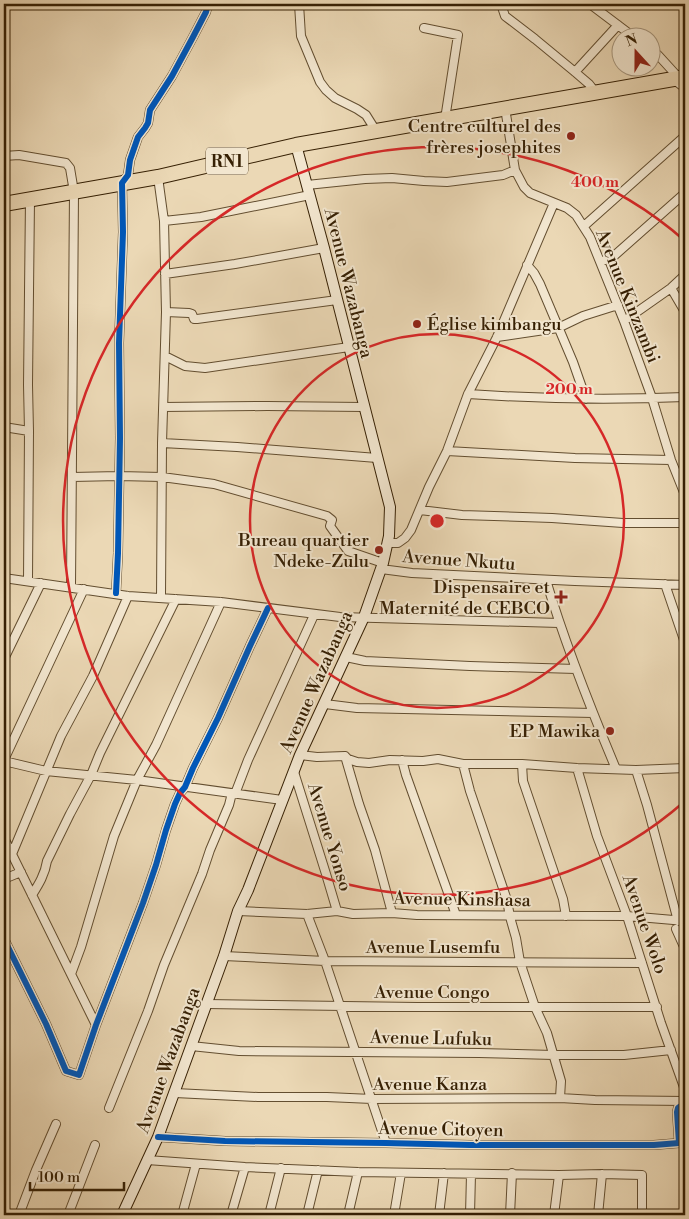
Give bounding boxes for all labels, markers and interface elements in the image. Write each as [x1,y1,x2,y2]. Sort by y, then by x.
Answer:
north arrow [612,28,662,78]
text: N [623,30,640,51]
place label: Centre culturel des frères josephites [408,115,561,159]
marker: Centre culturel des frères josephites [565,130,577,142]
road number: RN1 [206,148,248,175]
text: 400 m [571,173,619,192]
street label: Avenue Wazabanga [319,205,378,361]
street label: Avenue Kinzambi [590,225,665,367]
place label: Église kimbangu [427,313,562,336]
marker: Église kimbangu [411,318,423,330]
text: 200 m [545,380,593,399]
centre of rings [428,512,446,530]
place label: Bureau quartier Ndeke-Zulu [237,529,370,573]
marker: Bureau quartier Ndeke-Zulu [373,544,385,556]
street label: Avenue Nkutu [401,545,517,576]
place label: Dispensaire et Maternité de CEBCO [379,576,551,620]
marker: Dispensaire et Maternité de CEBCO [554,590,568,604]
street label: Avenue Wazabanga [274,607,359,758]
place label: EP Mawika [509,720,601,743]
marker: EP Mawika [604,725,616,737]
street label: Avenue Yonso [302,779,357,894]
street label: Avenue Wolo [616,870,672,977]
street label: Avenue Kinshasa [392,887,532,912]
street label: Avenue Lusemfu [365,936,501,959]
street label: Avenue Congo [373,981,490,1004]
street label: Avenue Wazabanga [131,983,206,1137]
street label: Avenue Lufuku [369,1026,493,1051]
street label: Avenue Kanza [372,1073,488,1096]
street label: Avenue Citoyen [377,1117,504,1142]
scale bar [30,1159,124,1191]
text: 100 m [38,1168,80,1187]

